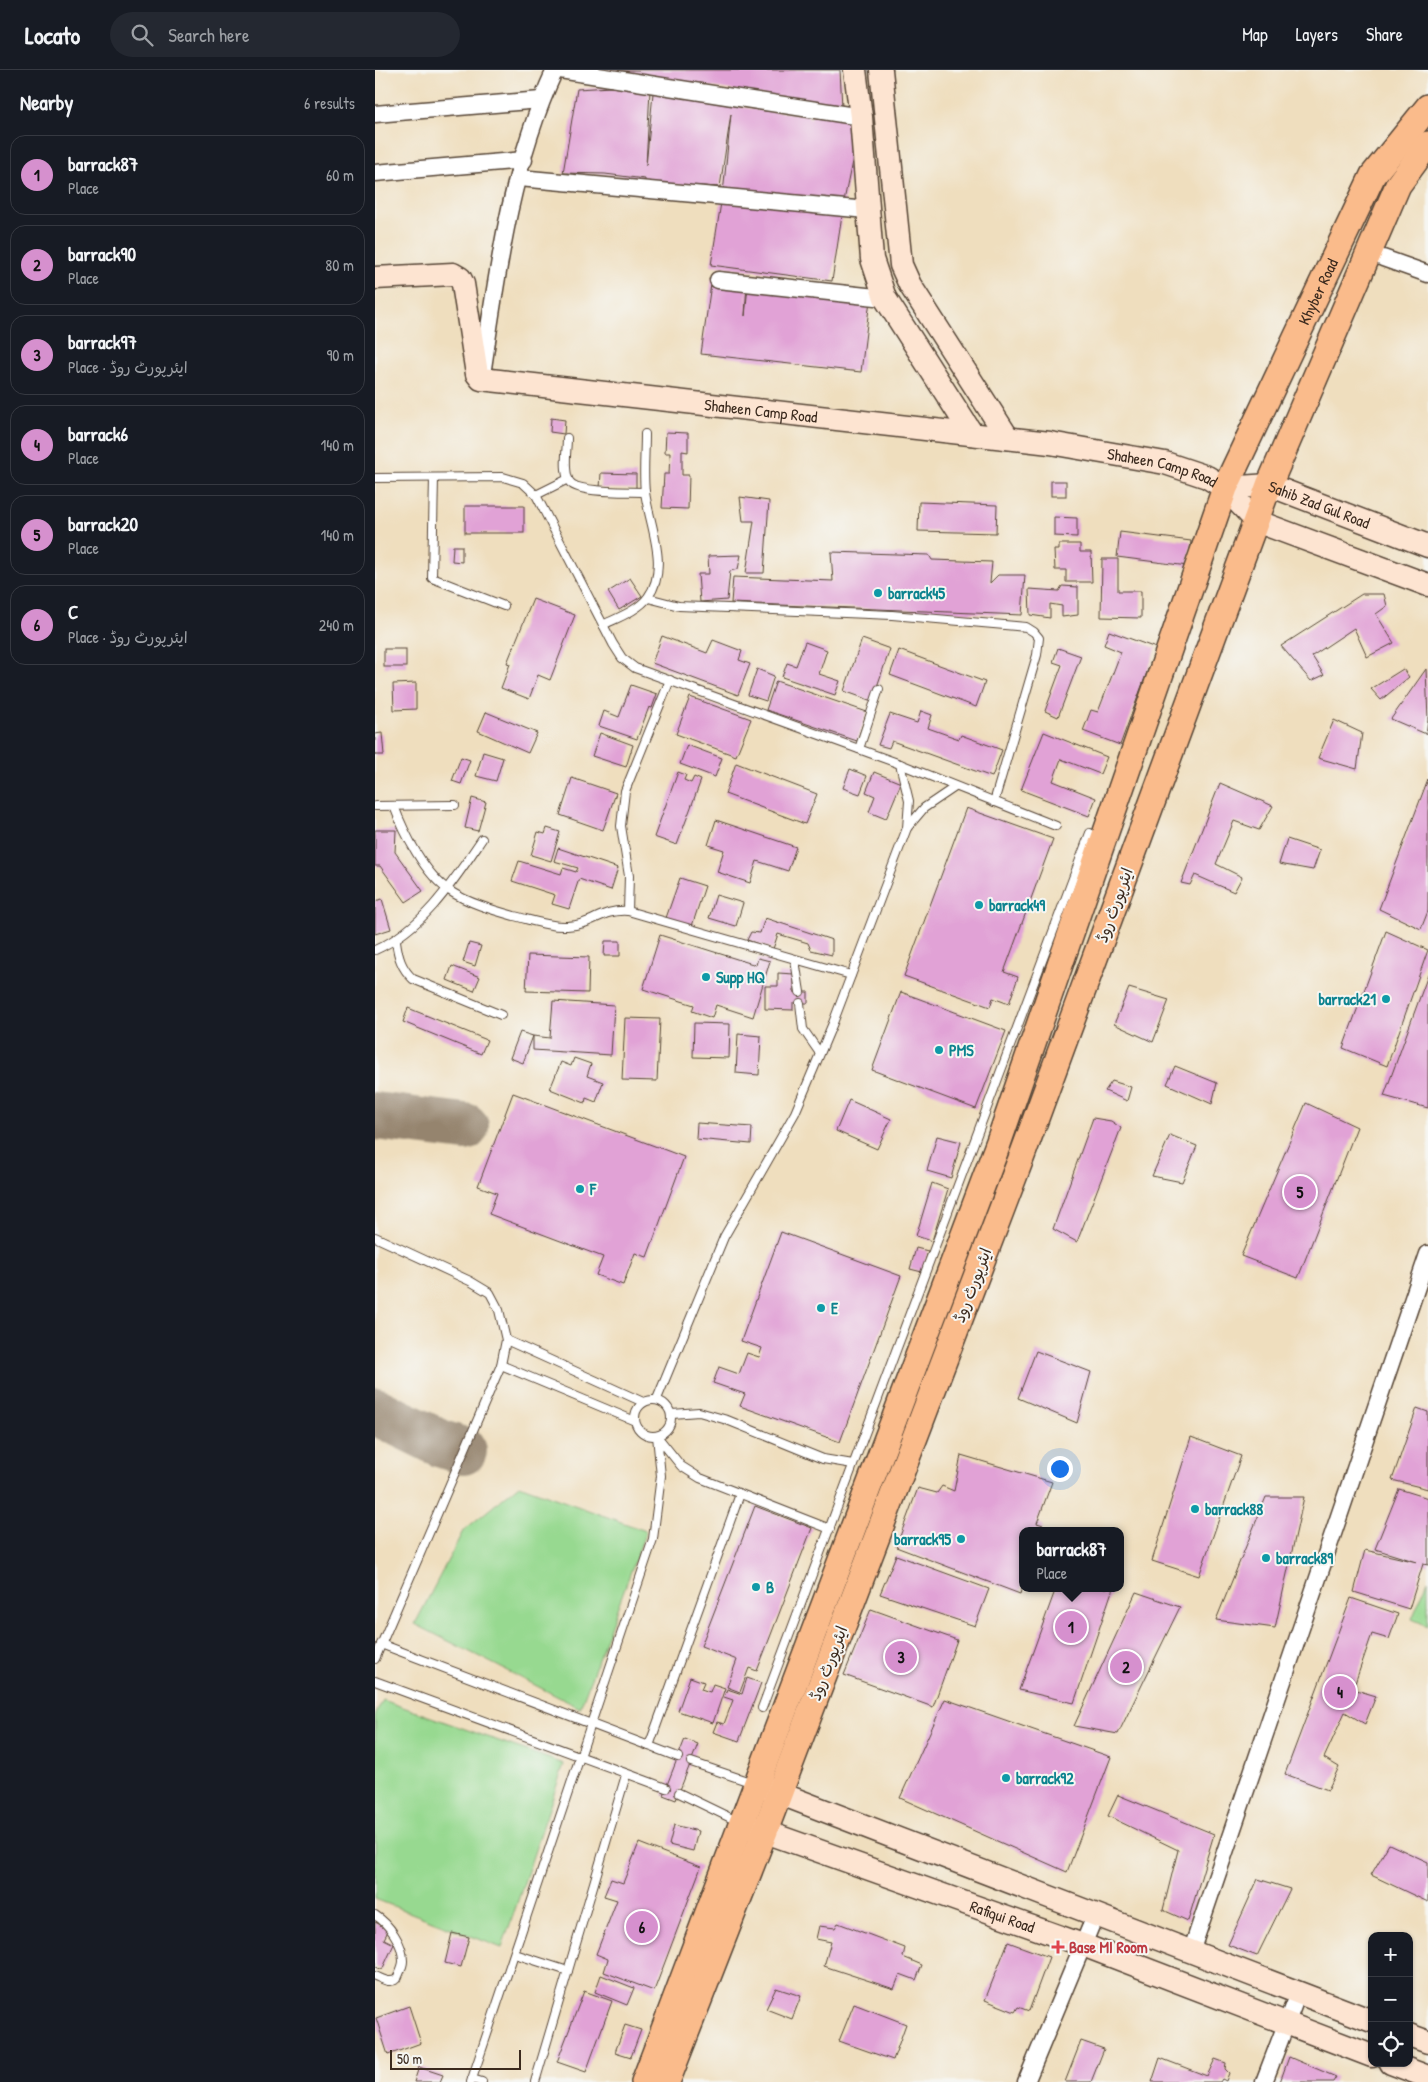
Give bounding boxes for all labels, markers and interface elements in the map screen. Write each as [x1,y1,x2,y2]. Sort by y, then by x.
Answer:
search box [110,12,460,57]
text: Locato [25,19,80,51]
icon: search [128,21,156,49]
text: Search here [168,22,249,48]
text: Map [1242,22,1268,47]
text: Layers [1296,22,1338,47]
text: Share [1366,22,1403,47]
text: Nearby [20,88,73,117]
text: 6 results [304,92,355,114]
text: barrack87 [68,151,138,177]
text: 1 [34,164,40,186]
text: 60 m [326,164,354,186]
text: Place [68,177,99,199]
text: barrack90 [68,241,136,267]
text: 2 [33,254,41,276]
text: 80 m [325,254,354,276]
street label: Khyber Road [1293,255,1343,328]
text: Place [68,267,99,289]
text: barrack97 [68,329,137,355]
text: 3 [33,344,41,366]
text: 90 m [326,344,354,366]
text: Place · ایئرپورٹ روڈ [68,356,188,378]
street label: Shaheen Camp Road [703,393,819,428]
text: barrack6 [68,421,128,447]
text: 4 [34,434,40,456]
text: 140 m [320,434,354,456]
street label: Shaheen Camp Road [1106,442,1222,492]
text: Place [68,447,99,469]
street label: Sahib Zad Gul Road [1265,475,1373,534]
text: barrack20 [68,511,138,537]
text: 5 [34,524,40,546]
text: 140 m [320,524,354,546]
text: Place [68,537,99,559]
place label: barrack45 [888,582,945,604]
marker: barrack45 [872,587,884,599]
text: C [68,599,78,625]
text: 6 [34,614,40,636]
text: 240 m [319,614,354,636]
text: Place · ایئرپورٹ روڈ [68,626,188,648]
street label: ایئرپورٹ روڈ [1090,864,1138,946]
place label: barrack49 [989,894,1045,916]
marker: barrack49 [973,899,985,911]
place label: Supp HQ [716,966,765,989]
marker: Supp HQ [700,971,712,983]
place label: barrack21 [1318,988,1376,1010]
marker: barrack21 [1380,993,1392,1005]
place label: PMS [949,1039,974,1061]
marker: PMS [933,1044,945,1056]
pin: 5 [1284,1173,1316,1211]
place label: F [589,1178,597,1200]
marker: F [574,1183,586,1195]
street label: ایئرپورٹ روڈ [948,1244,996,1326]
place label: E [831,1297,839,1319]
marker: E [815,1302,827,1314]
your location [1047,1456,1073,1482]
place label: barrack88 [1205,1498,1263,1520]
marker: barrack88 [1189,1503,1201,1515]
popup [1019,1527,1124,1592]
place label: barrack95 [894,1528,951,1550]
marker: barrack95 [955,1533,967,1545]
text: barrack87 [1036,1536,1107,1562]
place label: barrack89 [1276,1547,1333,1569]
marker: barrack89 [1260,1552,1272,1564]
text: Place [1036,1562,1067,1584]
place label: B [766,1576,774,1598]
marker: B [750,1581,762,1593]
pin: 1 [1055,1608,1087,1646]
street label: ایئرپورٹ روڈ [804,1622,852,1704]
pin: 3 [885,1638,917,1676]
pin: 2 [1110,1648,1142,1686]
pin: 4 [1324,1673,1356,1711]
place label: barrack92 [1016,1767,1074,1789]
marker: barrack92 [1000,1772,1012,1784]
street label: Rafiqui Road [967,1895,1038,1938]
pin: 6 [626,1908,658,1946]
map controls [1368,1932,1413,2067]
button: + [1368,1932,1413,1977]
place label: Base MI Room [1069,1936,1148,1958]
marker: Base MI Room [1051,1940,1065,1954]
button: − [1368,1977,1413,2022]
button: locate [1368,2022,1413,2067]
scale bar [390,2047,521,2070]
text: 50 m [397,2049,422,2068]

